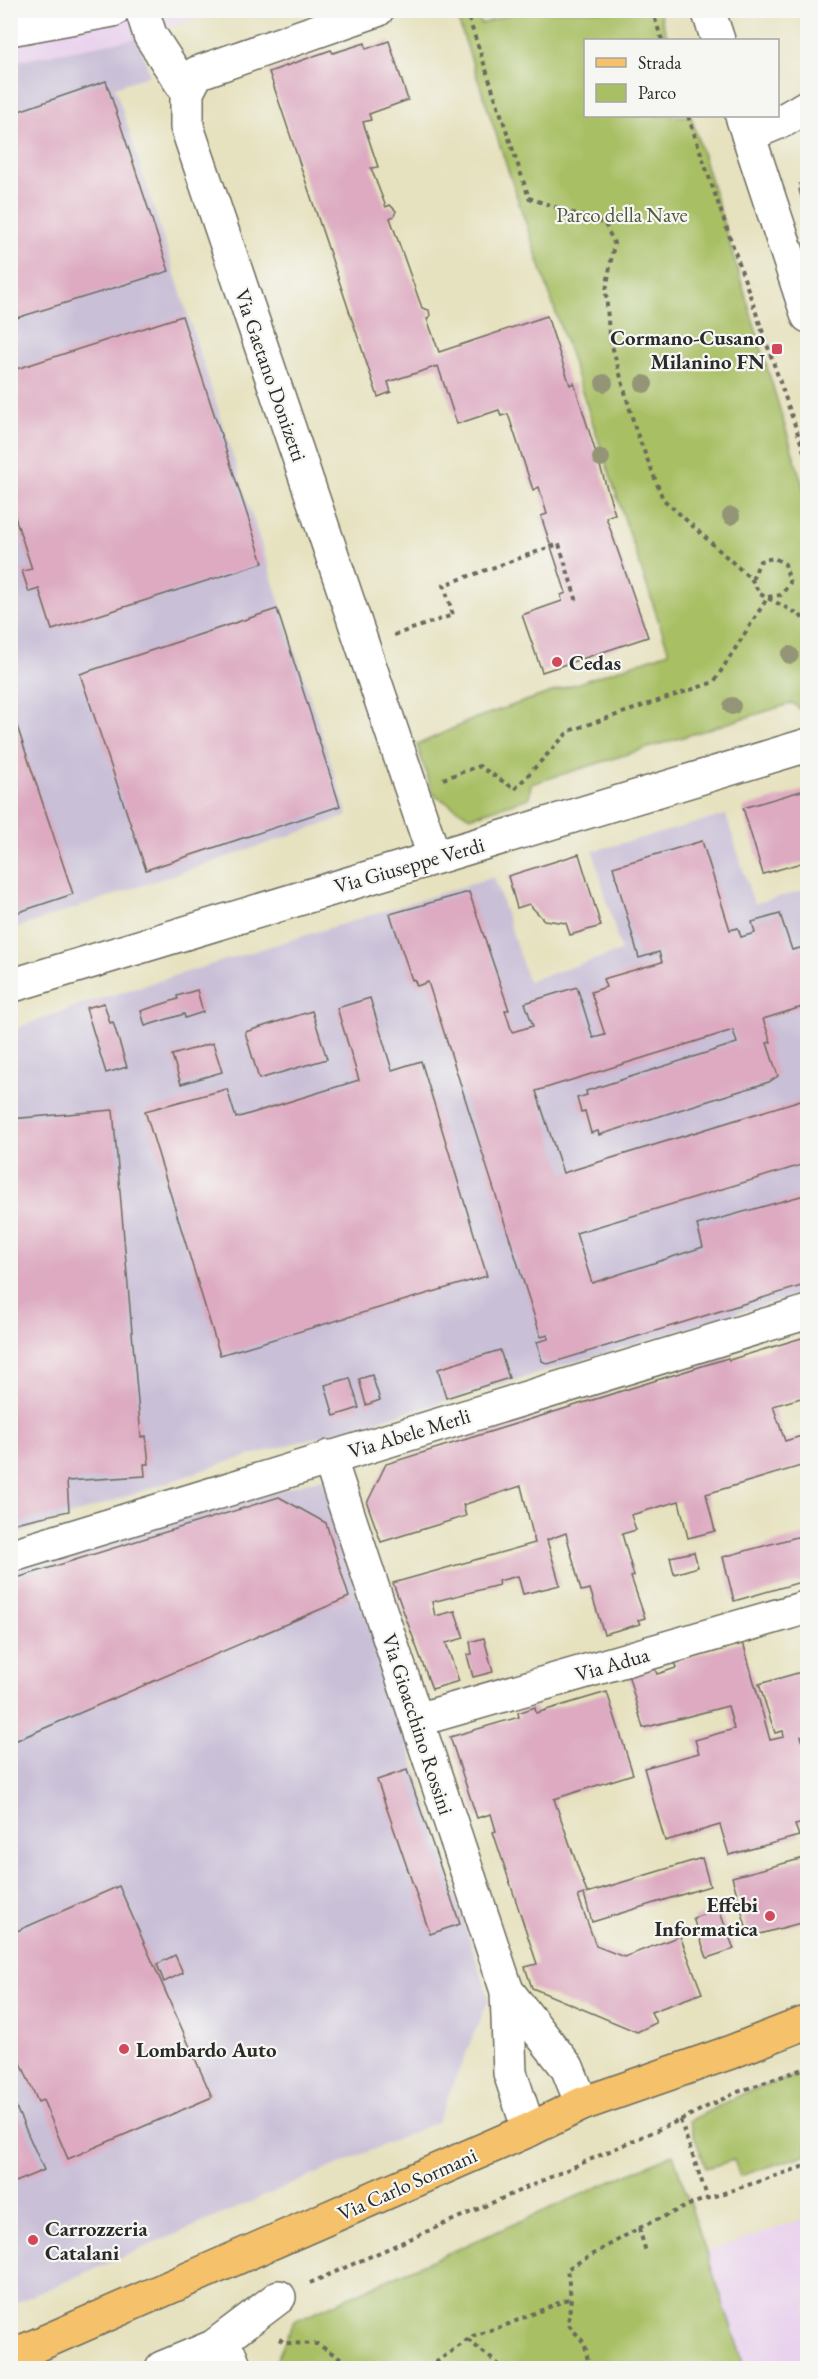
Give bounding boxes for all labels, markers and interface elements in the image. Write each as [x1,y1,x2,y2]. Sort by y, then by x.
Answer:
legend [584,39,779,117]
text: Strada [638,51,682,74]
text: Parco [638,81,676,104]
park label: Parco della Nave [556,201,688,228]
street label: Via Gaetano Donizetti [229,285,313,465]
place label: Cormano-Cusano Milanino FN [610,324,765,375]
marker: Cormano-Cusano Milanino FN [770,342,784,356]
place label: Cedas [569,649,621,676]
marker: Cedas [550,655,564,669]
street label: Via Giuseppe Verdi [331,831,487,899]
street label: Via Abele Merli [345,1402,473,1464]
street label: Via Gioacchino Rossini [376,1630,460,1818]
street label: Via Adua [572,1640,653,1687]
place label: Effebi Informatica [654,1891,759,1942]
marker: Effebi Informatica [763,1909,777,1923]
place label: Lombardo Auto [136,2036,277,2063]
marker: Lombardo Auto [117,2042,131,2056]
street label: Via Carlo Sormani [333,2141,481,2227]
place label: Carrozzeria Catalani [45,2215,148,2266]
marker: Carrozzeria Catalani [26,2233,40,2247]

